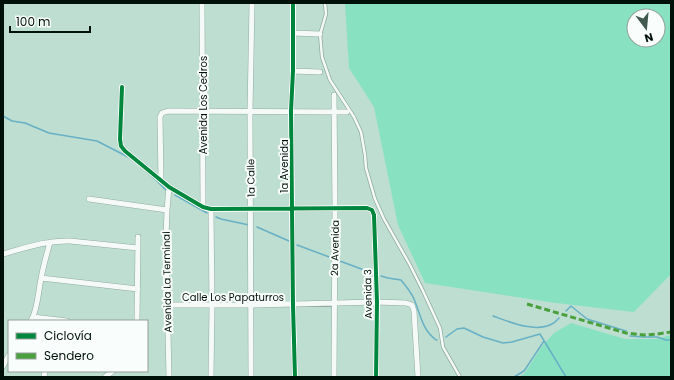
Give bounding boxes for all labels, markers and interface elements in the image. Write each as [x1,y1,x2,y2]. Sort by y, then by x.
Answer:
scale bar [10,8,90,34]
north arrow [626,8,666,48]
text: 100 m [16,13,50,30]
text: N [643,29,655,46]
street label: Avenida Los Cedros [196,56,211,154]
street label: 1a Avenida [277,139,292,193]
street label: 1a Calle [243,159,259,197]
street label: 2a Avenida [327,220,343,276]
street label: Avenida La Terminal [159,231,175,333]
street label: Avenida 3 [360,269,376,319]
street label: Calle Los Papaturros [182,290,284,305]
legend [8,320,148,372]
text: Ciclovía [44,327,92,344]
text: Sendero [44,347,94,364]

